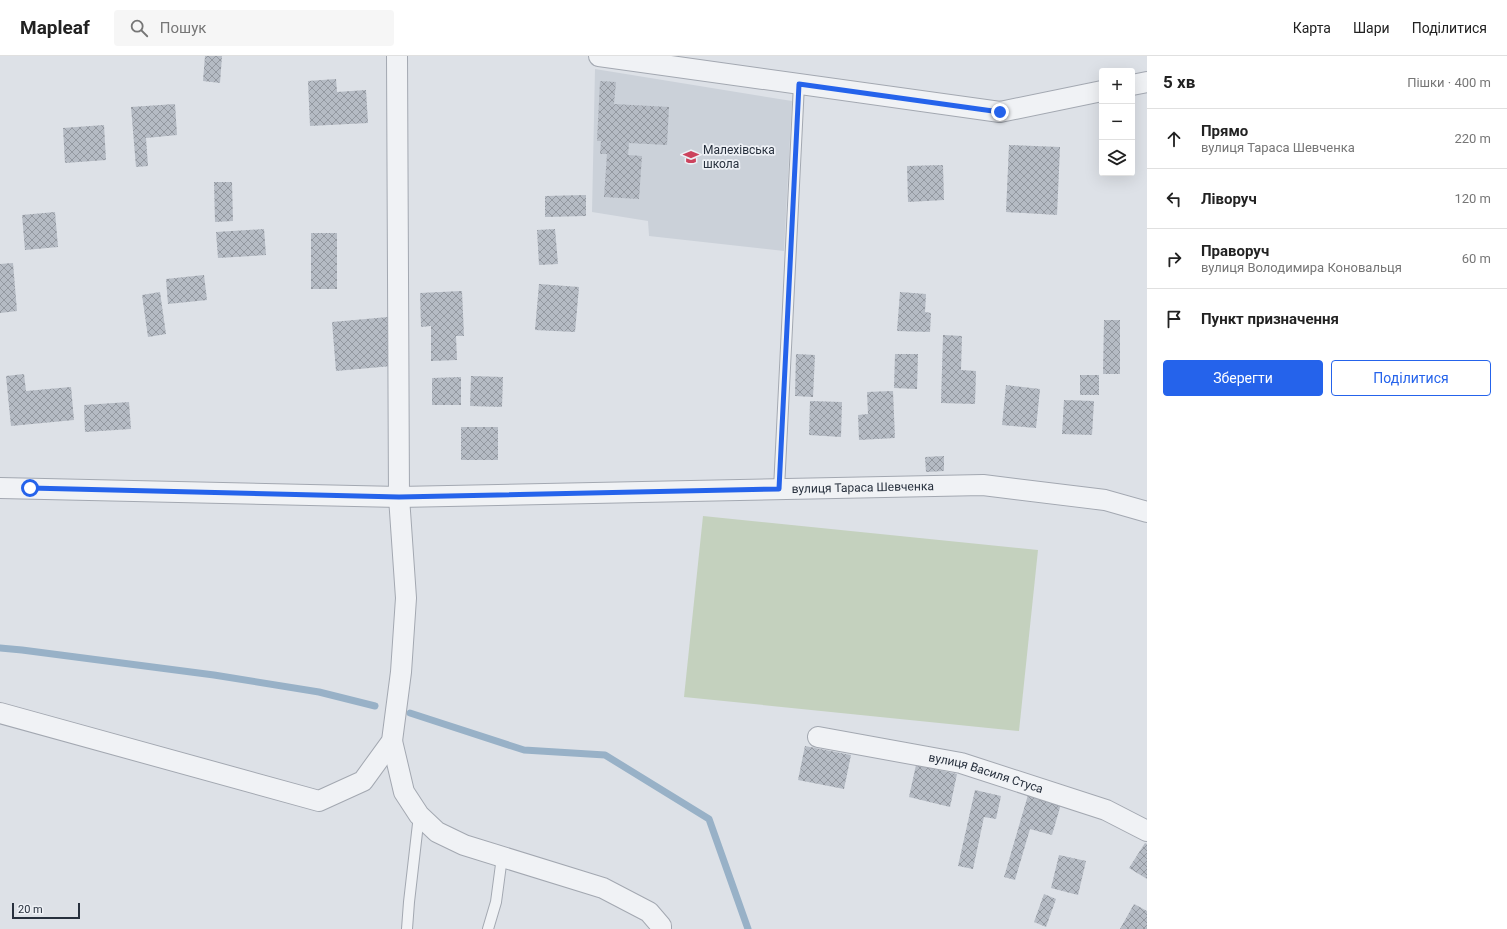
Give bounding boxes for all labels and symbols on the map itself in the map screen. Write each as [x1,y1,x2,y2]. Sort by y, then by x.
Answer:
route end [991,103,1009,121]
place label: Малехівська школа [703,143,775,171]
school or university icon: Малехівська школа [682,148,700,166]
route start [21,479,39,497]
street label: вулиця Тараса Шевченка [792,479,934,496]
street label: вулиця Василя Стуса [928,750,1045,796]
scale bar [12,901,80,920]

